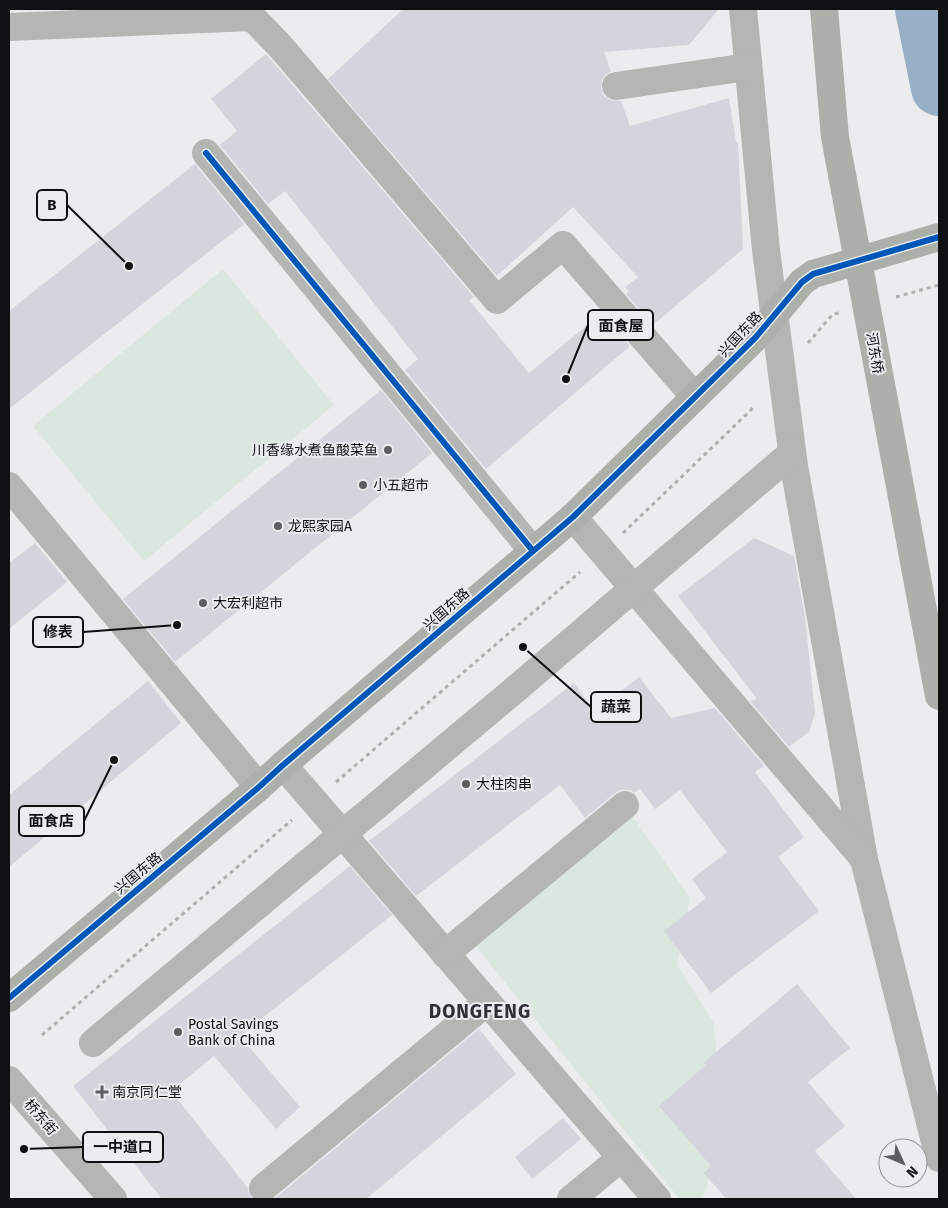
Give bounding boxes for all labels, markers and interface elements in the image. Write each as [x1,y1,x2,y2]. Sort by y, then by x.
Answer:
callout: B [37,190,67,220]
text: B [47,196,57,214]
street label: 兴国东路 [715,308,766,361]
callout: 面食屋 [588,310,653,340]
text: 面食屋 [598,317,644,335]
street label: 河东桥 [862,331,887,375]
place label: 川香缘水煮鱼酸菜鱼 [252,442,378,459]
marker: 川香缘水煮鱼酸菜鱼 [382,444,394,456]
place label: 小五超市 [373,477,429,494]
marker: 小五超市 [357,479,369,491]
place label: 龙熙家园A [288,518,352,535]
marker: 龙熙家园A [272,520,284,532]
street label: 兴国东路 [420,585,473,634]
place label: 大宏利超市 [213,595,283,612]
marker: 大宏利超市 [197,597,209,609]
callout: 修表 [33,617,83,647]
text: 修表 [43,623,73,641]
callout: 蔬菜 [591,692,641,722]
text: 蔬菜 [601,698,631,716]
place label: 大柱肉串 [476,776,532,793]
marker: 大柱肉串 [460,778,472,790]
callout: 面食店 [19,806,84,836]
text: 面食店 [28,812,74,830]
street label: 兴国东路 [111,849,165,898]
district label: DONGFENG [429,1000,531,1023]
place label: Postal Savings Bank of China [188,1016,279,1049]
marker: Postal Savings Bank of China [172,1026,184,1038]
place label: 南京同仁堂 [112,1084,182,1101]
marker: 南京同仁堂 [96,1086,108,1098]
street label: 桥东街 [20,1096,61,1139]
callout: 一中道口 [83,1132,163,1162]
text: 一中道口 [93,1138,153,1156]
north arrow [878,1138,928,1188]
text: N [903,1162,921,1181]

